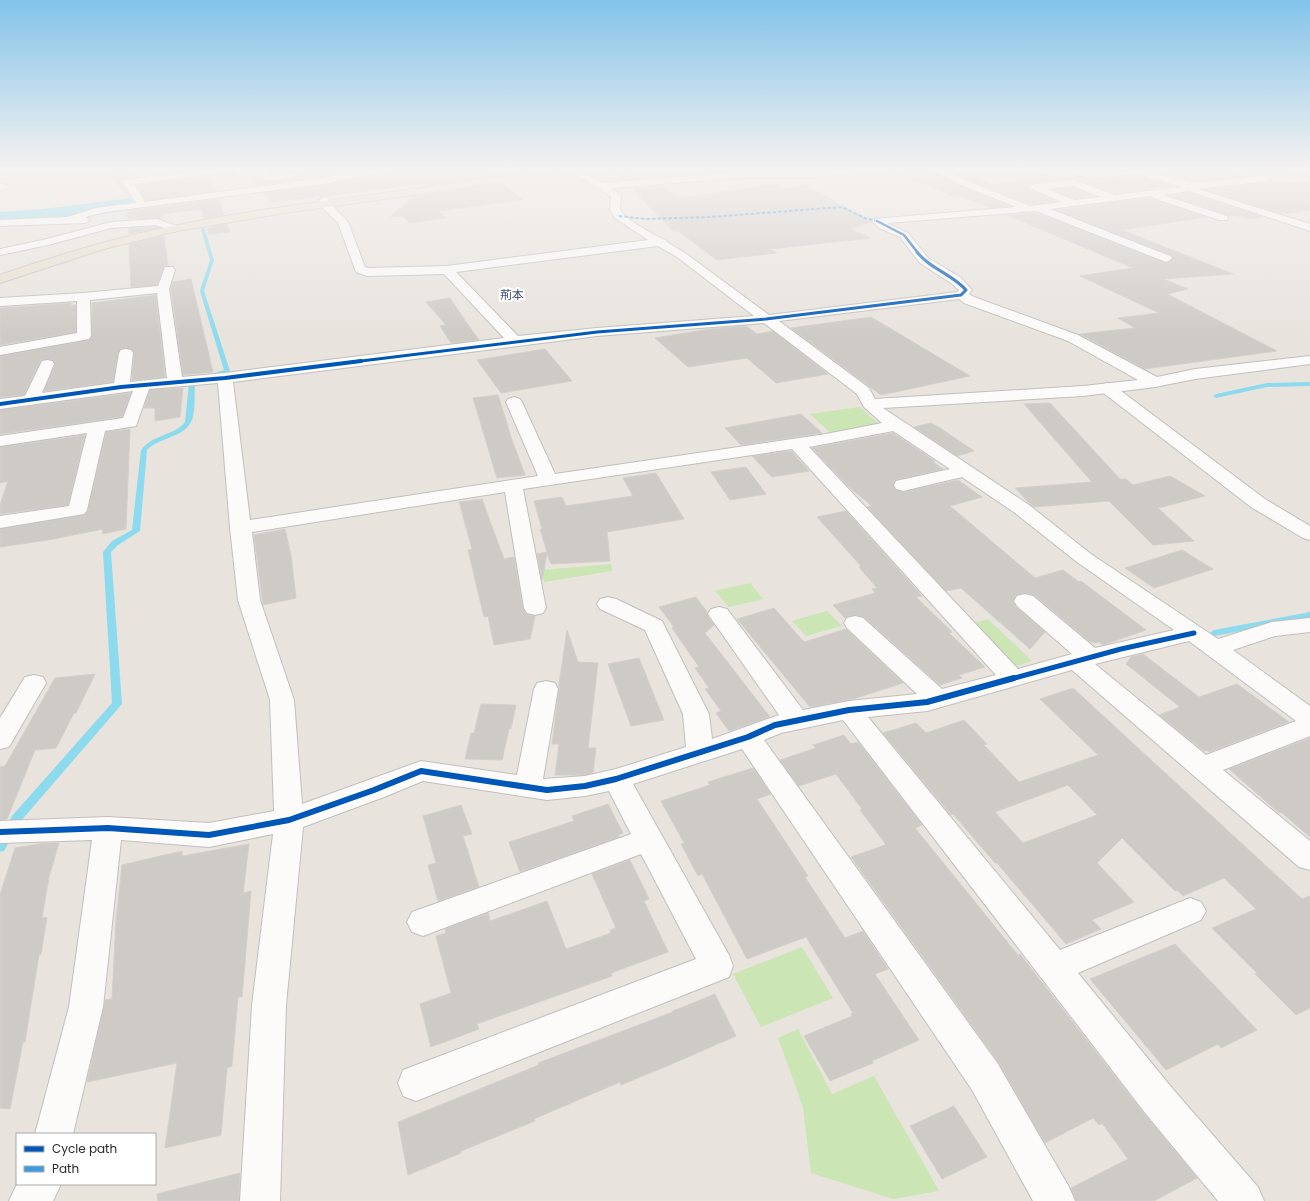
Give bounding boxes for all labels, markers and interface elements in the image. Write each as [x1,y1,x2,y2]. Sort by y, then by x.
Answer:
district label: 荊本 [500,286,524,303]
legend [16,1133,156,1185]
text: Cycle path [52,1140,117,1157]
text: Path [52,1160,79,1177]

